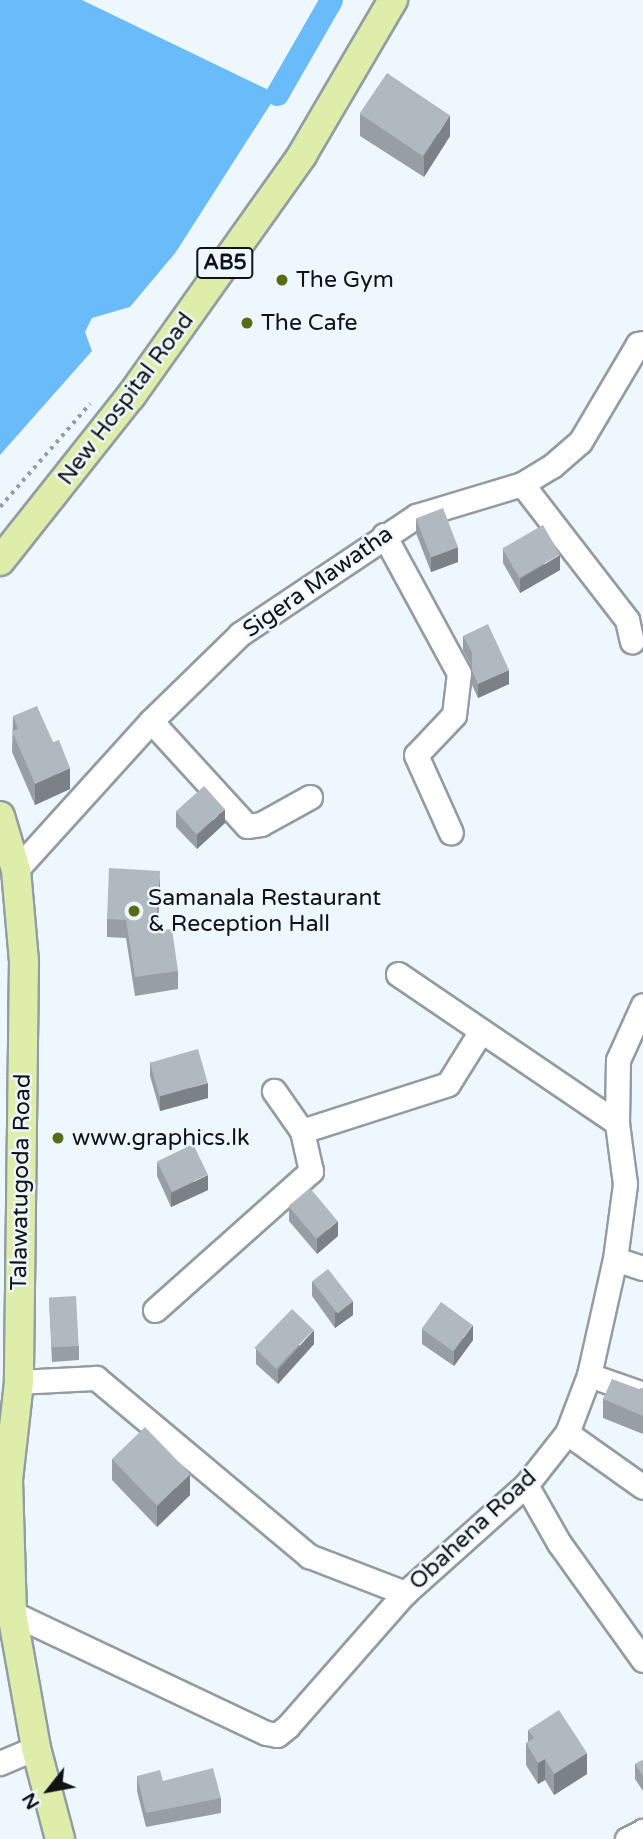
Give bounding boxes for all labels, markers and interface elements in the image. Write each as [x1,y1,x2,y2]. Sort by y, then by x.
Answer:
road number: AB5 [195,246,255,280]
place label: The Gym [296,266,394,294]
marker: The Gym [274,272,290,288]
street label: New Hospital Road [52,307,200,491]
place label: The Cafe [261,309,358,337]
marker: The Cafe [239,315,255,331]
street label: Sigera Mawatha [238,520,398,644]
place label: Samanala Restaurant & Reception Hall [148,884,381,938]
marker: Samanala Restaurant & Reception Hall [126,903,142,919]
street label: Talawatugoda Road [5,1073,37,1291]
place label: www.graphics.lk [72,1124,250,1152]
marker: www.graphics.lk [50,1130,66,1146]
street label: Obahena Road [404,1464,542,1596]
north arrow [14,1755,84,1825]
text: N [18,1789,44,1813]

